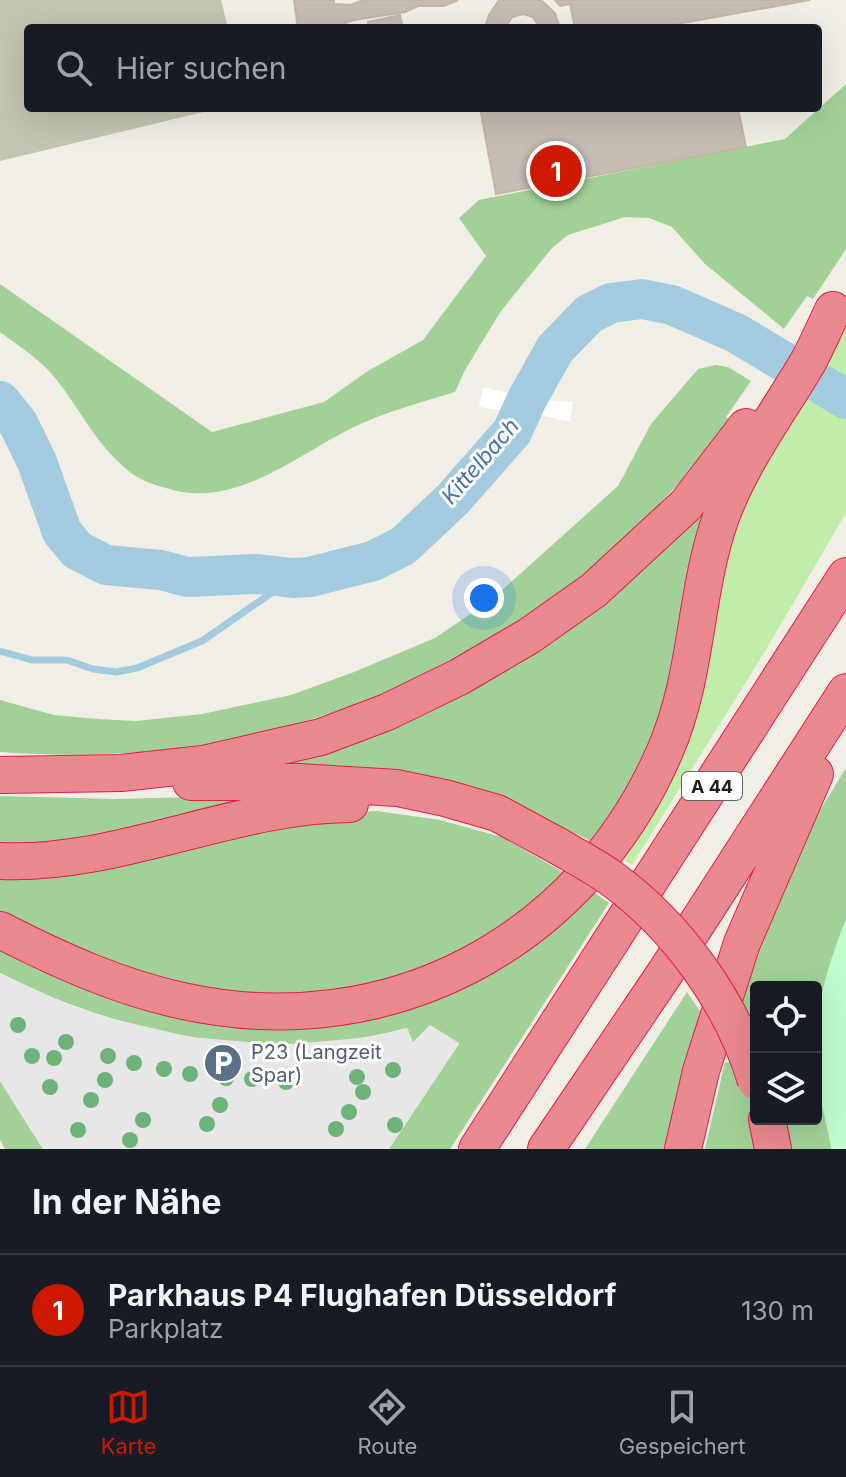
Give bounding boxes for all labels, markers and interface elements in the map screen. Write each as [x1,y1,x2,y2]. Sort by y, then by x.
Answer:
search box [24,24,822,112]
icon: search [52,46,96,90]
text: Hier suchen [116,50,286,86]
pin: 1 [530,141,582,201]
water label: Kittelbach [436,413,524,509]
your location [464,578,504,618]
road number: A 44 [682,772,742,800]
map controls [750,981,822,1125]
button: locate [750,981,822,1053]
place label: P23 (Langzeit Spar) [251,1040,382,1087]
parking icon: P23 (Langzeit Spar) [202,1042,244,1084]
button: layers [750,1053,822,1125]
text: In der Nähe [32,1181,221,1222]
text: Parkhaus P4 Flughafen Düsseldorf [108,1277,616,1313]
text: 1 [52,1295,64,1326]
text: 130 m [741,1295,814,1326]
text: Parkplatz [108,1313,223,1344]
tab: Karte [101,1385,156,1459]
tab: Route [358,1385,417,1459]
tab: Gespeichert [619,1385,745,1459]

